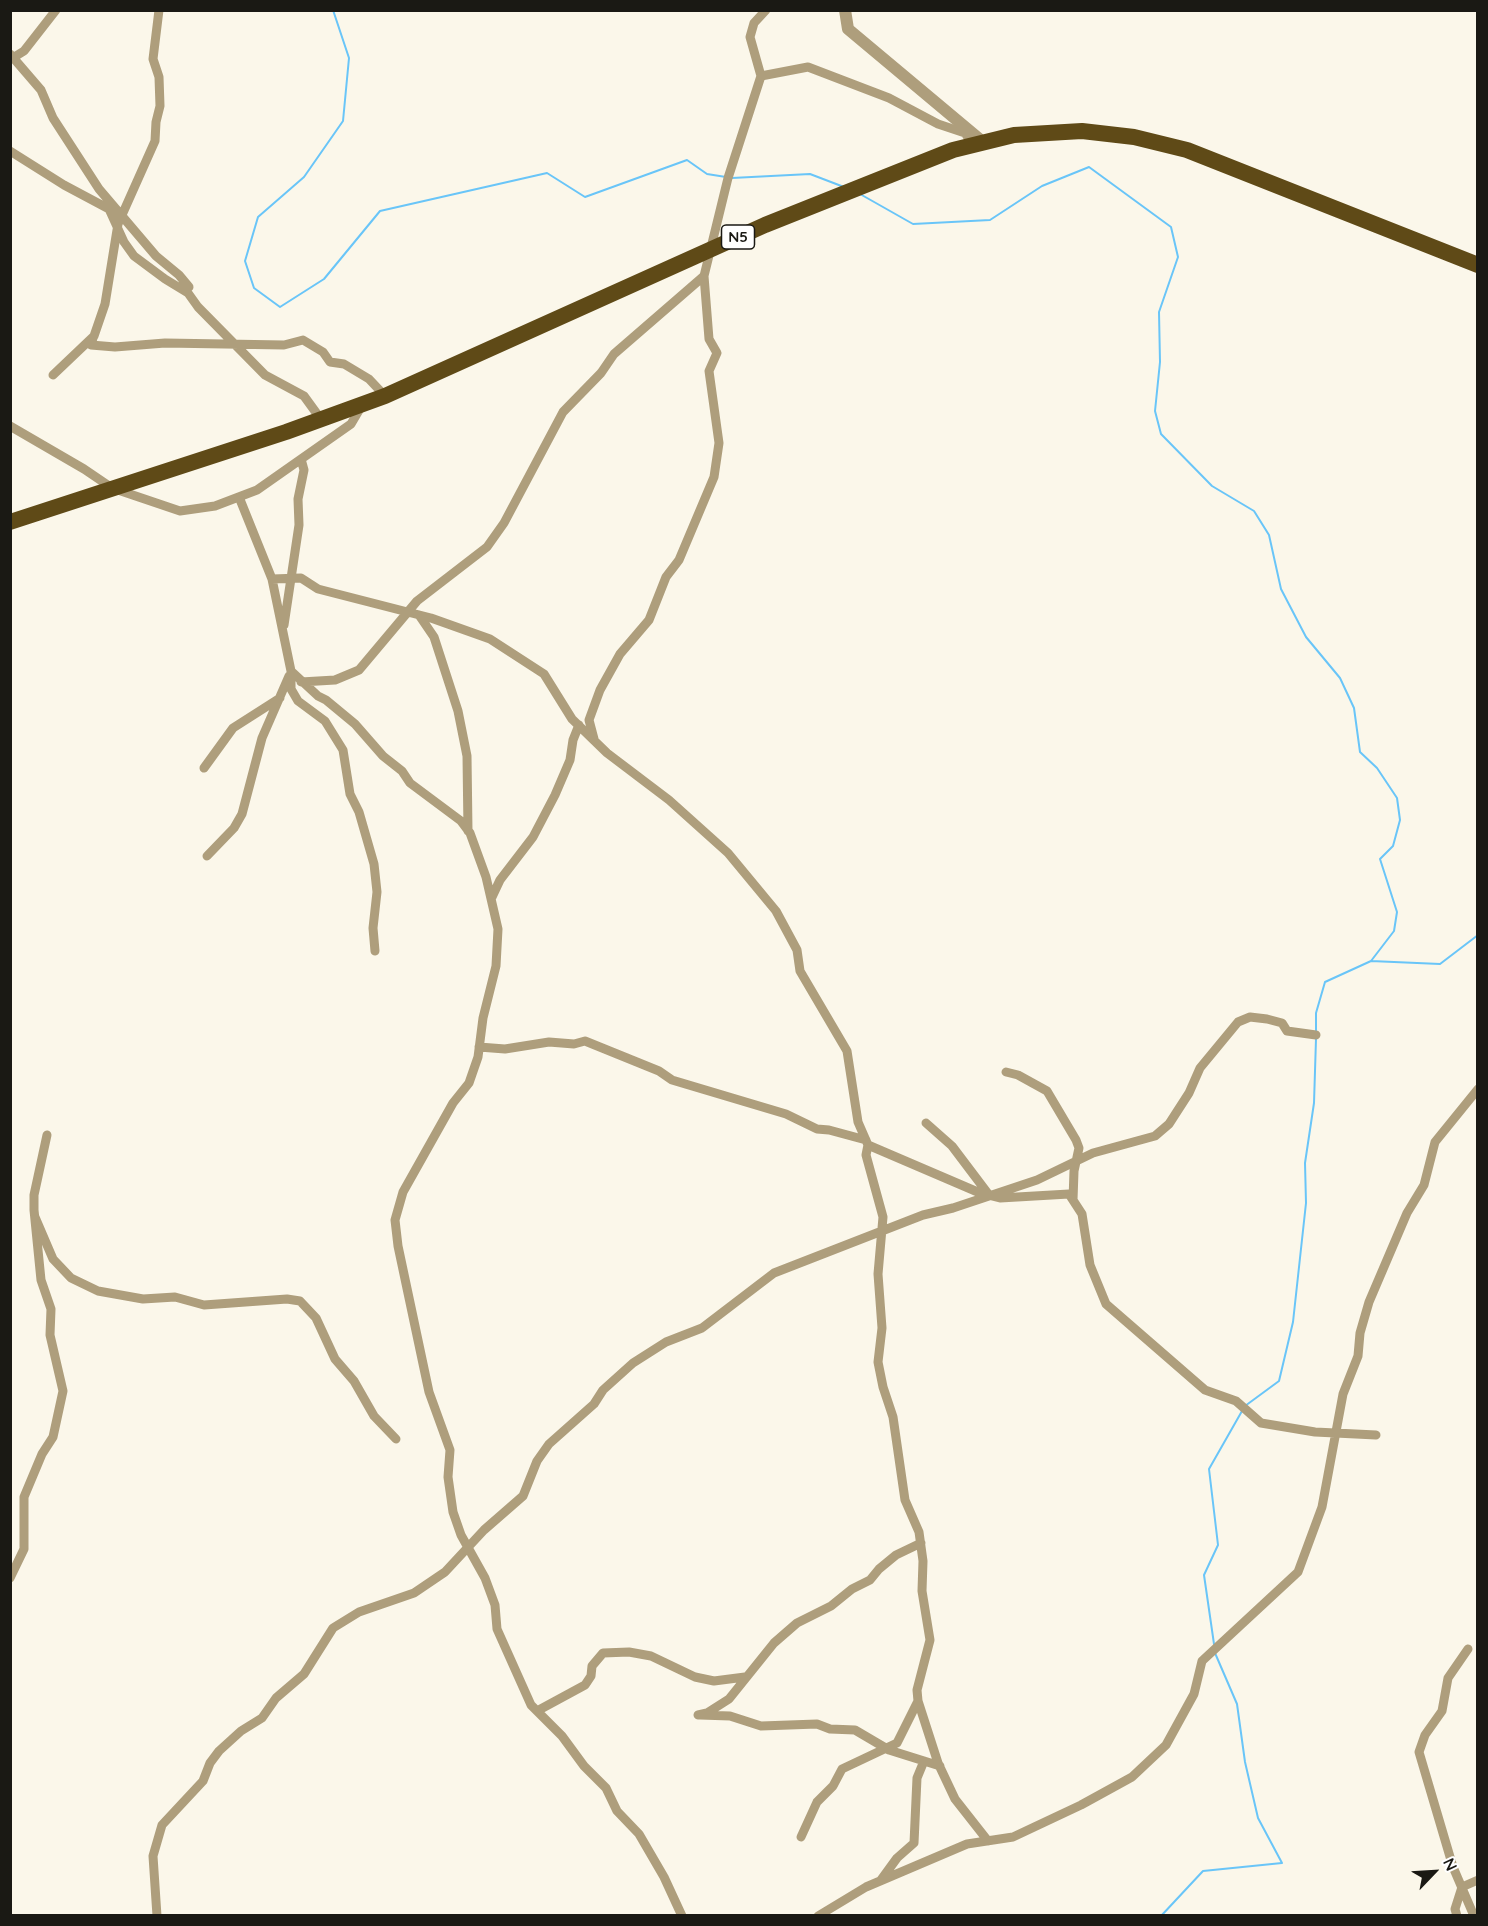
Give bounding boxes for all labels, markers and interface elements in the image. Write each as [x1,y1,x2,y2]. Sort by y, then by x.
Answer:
road number: N5 [722,225,754,249]
north arrow [1404,1842,1464,1902]
text: N [1439,1855,1462,1874]

